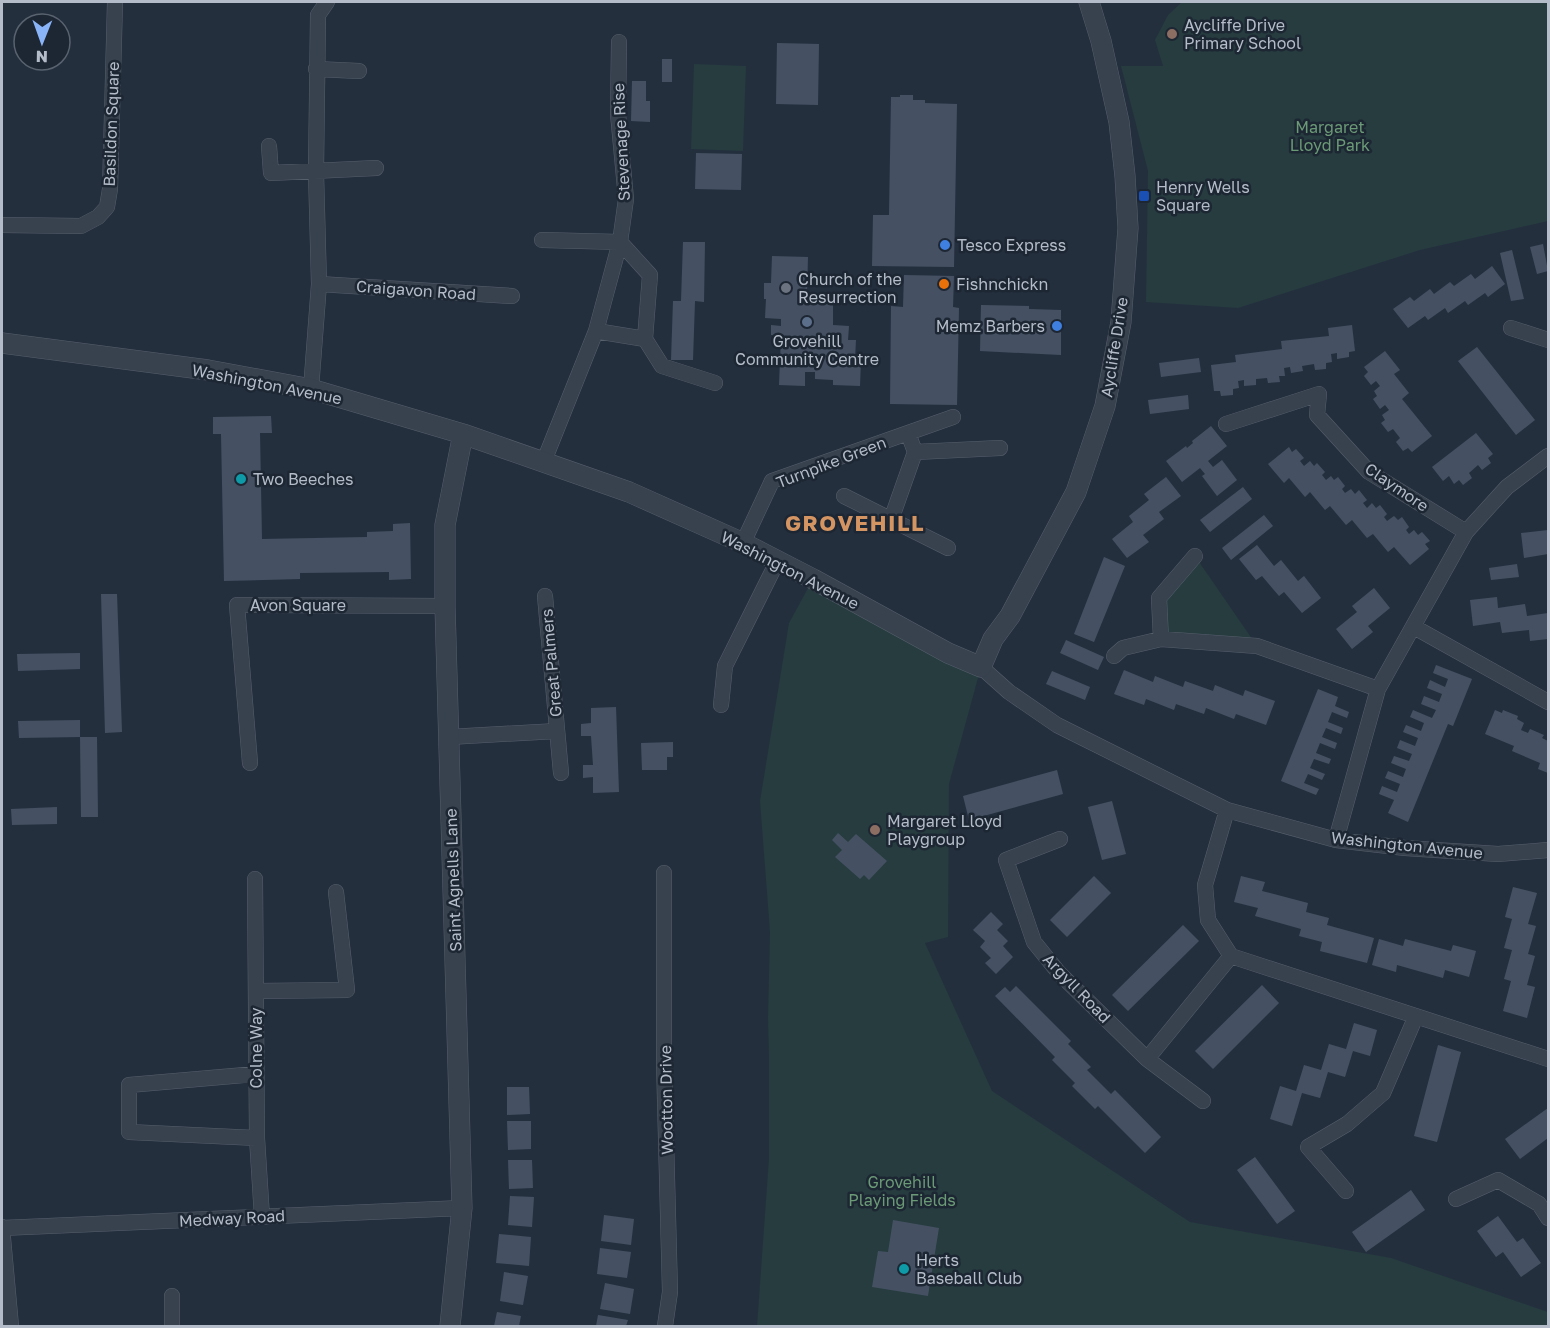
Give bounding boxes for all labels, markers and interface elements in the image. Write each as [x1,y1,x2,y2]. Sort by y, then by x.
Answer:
north arrow [12,12,72,72]
place label: Aycliffe Drive Primary School [1184,15,1301,53]
marker: Aycliffe Drive Primary School [1165,27,1179,41]
text: N [35,47,48,67]
street label: Basildon Square [99,61,123,187]
street label: Stevenage Rise [608,82,634,202]
park label: Margaret Lloyd Park [1290,117,1370,155]
place label: Henry Wells Square [1156,177,1250,215]
marker: Henry Wells Square [1137,189,1151,203]
place label: Tesco Express [957,235,1066,255]
marker: Tesco Express [938,238,952,252]
place label: Church of the Resurrection [798,269,902,307]
place label: Fishnchickn [956,274,1048,294]
street label: Craigavon Road [355,276,477,304]
marker: Fishnchickn [937,277,951,291]
marker: Church of the Resurrection [779,281,793,295]
street label: Aycliffe Drive [1096,295,1132,399]
marker: Grovehill Community Centre [800,315,814,329]
place label: Memz Barbers [936,316,1045,336]
marker: Memz Barbers [1050,319,1064,333]
place label: Grovehill Community Centre [735,331,879,369]
street label: Washington Avenue [190,360,344,408]
street label: Turnpike Green [773,432,889,492]
street label: Claymore [1361,458,1433,516]
place label: Two Beeches [253,469,353,489]
marker: Two Beeches [234,472,248,486]
district label: GROVEHILL [785,509,925,536]
street label: Washington Avenue [718,527,862,613]
street label: Avon Square [250,595,346,615]
street label: Great Palmers [536,608,566,718]
street label: Saint Agnells Lane [441,808,465,952]
place label: Margaret Lloyd Playgroup [887,811,1002,849]
marker: Margaret Lloyd Playgroup [868,823,882,837]
street label: Washington Avenue [1330,827,1484,863]
street label: Argyll Road [1039,949,1115,1027]
street label: Colne Way [246,1007,266,1089]
street label: Wootton Drive [655,1045,677,1155]
park label: Grovehill Playing Fields [848,1172,956,1210]
street label: Medway Road [178,1205,286,1231]
place label: Herts Baseball Club [916,1250,1022,1288]
marker: Herts Baseball Club [897,1262,911,1276]

